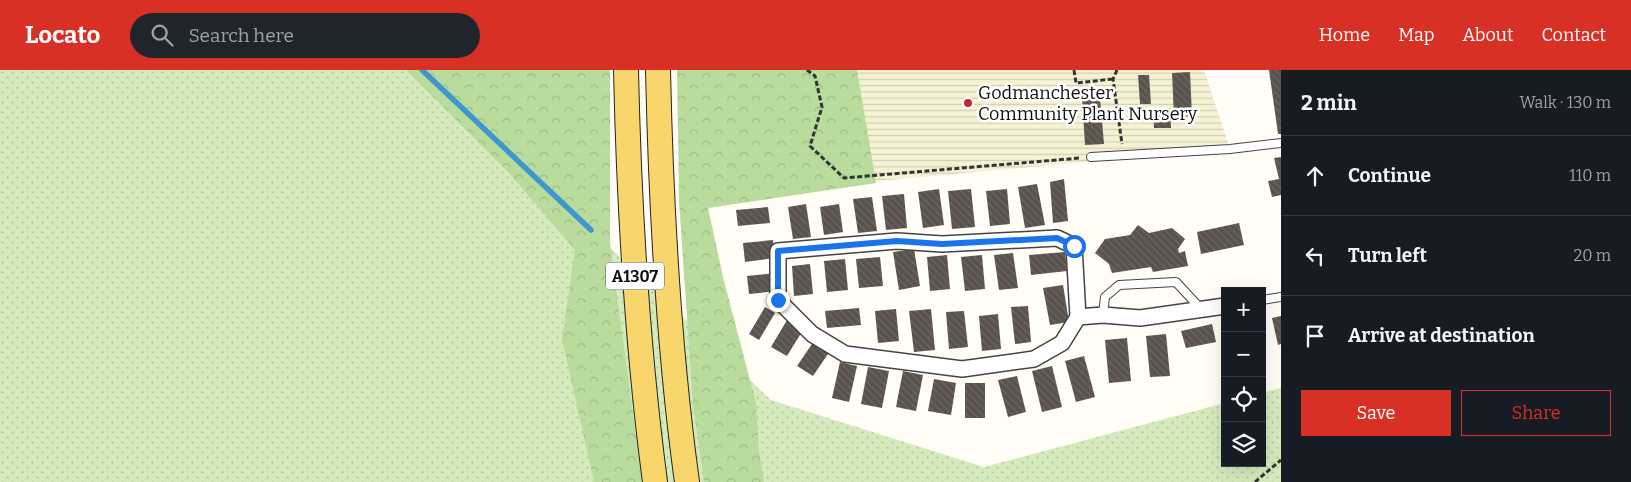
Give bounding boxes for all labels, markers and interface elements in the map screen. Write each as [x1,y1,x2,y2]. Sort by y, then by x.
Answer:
search box [130,13,480,58]
text: Locato [25,21,100,49]
icon: search [148,21,176,49]
text: Search here [188,24,294,47]
text: Home [1319,24,1370,46]
text: Map [1398,24,1434,46]
text: About [1462,24,1513,46]
text: Contact [1541,24,1606,46]
place label: Godmanchester Community Plant Nursery [978,82,1198,125]
text: 2 min [1301,90,1357,116]
text: Walk · 130 m [1519,93,1611,112]
marker: Godmanchester Community Plant Nursery [962,97,974,109]
icon: ahead [1301,162,1329,190]
text: Continue [1348,164,1431,187]
text: 110 m [1569,166,1611,185]
route start [1063,235,1086,258]
icon: left [1301,242,1329,270]
text: Turn left [1348,244,1427,267]
text: 20 m [1574,246,1611,265]
road number: A1307 [606,262,664,290]
map controls [1221,287,1266,467]
button: + [1221,287,1266,332]
route end [767,289,790,312]
icon: arrive [1301,322,1329,350]
text: Arrive at destination [1348,324,1535,347]
button: − [1221,332,1266,377]
button: locate [1221,377,1266,422]
button: Save [1301,390,1451,436]
button: Share [1461,390,1611,436]
button: layers [1221,422,1266,467]

